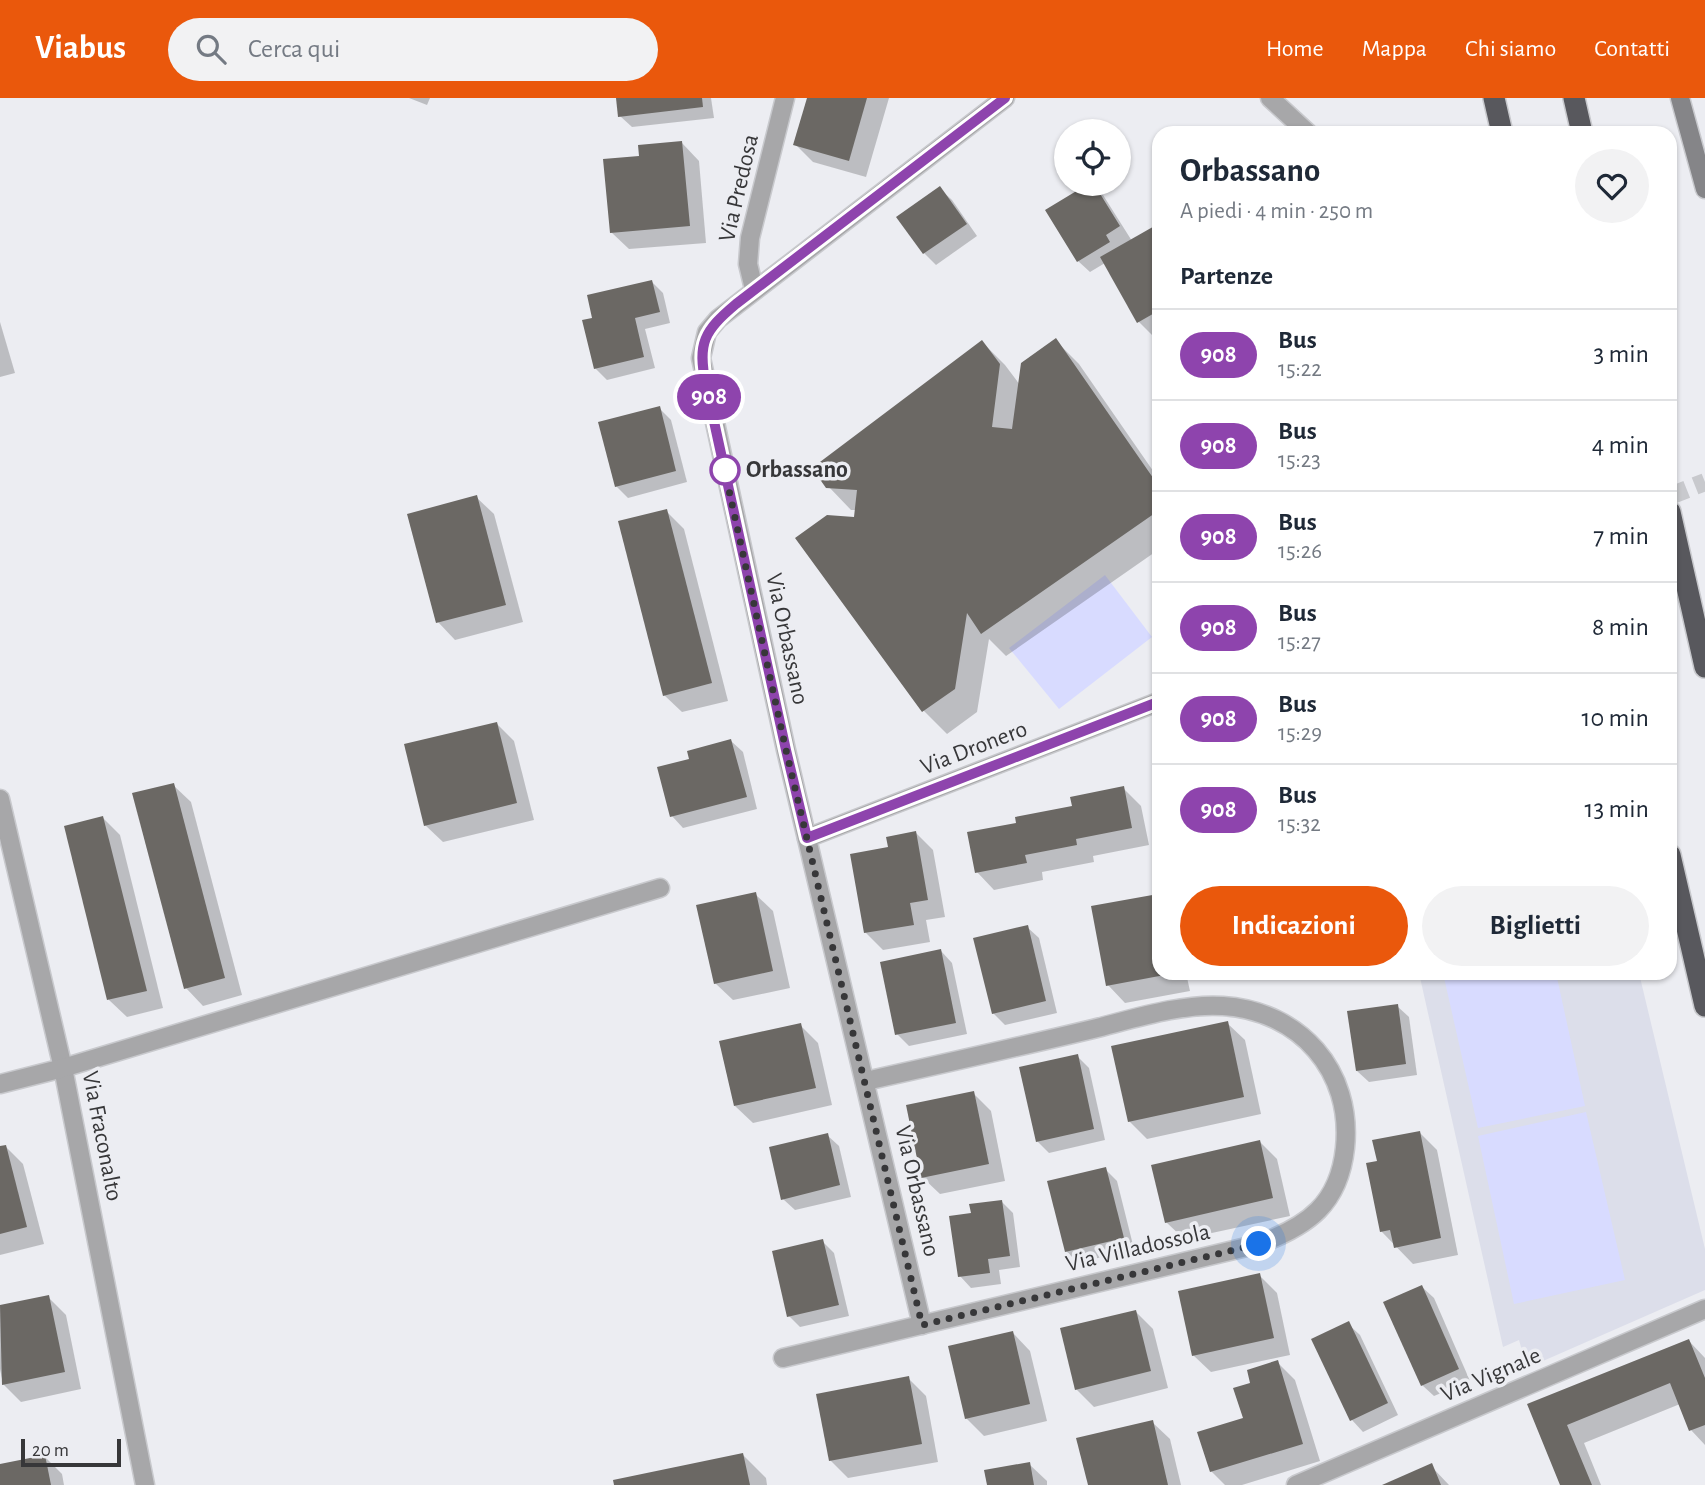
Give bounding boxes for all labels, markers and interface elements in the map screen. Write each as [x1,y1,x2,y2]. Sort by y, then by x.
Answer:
search box [168,18,658,81]
icon: search [192,30,230,68]
text: Viabus [35,32,126,65]
text: Cerca qui [248,36,340,62]
text: Home [1266,37,1324,61]
text: Mappa [1362,37,1427,61]
text: Chi siamo [1465,37,1556,61]
text: Contatti [1594,37,1670,61]
map controls [1054,119,1131,196]
button: locate [1054,119,1131,196]
street label: Via Predosa [715,132,763,244]
button: heart [1575,149,1649,223]
text: Orbassano [1180,155,1320,188]
text: A piedi · 4 min · 250 m [1180,200,1373,223]
text: Partenze [1180,263,1273,289]
text: Bus [1278,327,1317,353]
text: 3 min [1593,341,1649,367]
text: 908 [1201,343,1236,367]
text: 15:22 [1278,358,1322,381]
line badge: 908 [669,374,749,420]
text: 908 [691,385,727,409]
text: Bus [1278,418,1317,444]
text: 4 min [1592,432,1649,458]
text: 908 [1201,434,1236,458]
text: 15:23 [1278,449,1321,472]
marker: Orbassano [710,455,740,485]
place label: Orbassano [746,458,848,482]
text: Bus [1278,509,1317,535]
text: 7 min [1593,523,1649,549]
text: 908 [1201,525,1236,549]
text: 15:26 [1278,540,1322,563]
street label: Via Orbassano [761,571,813,707]
text: Bus [1278,600,1317,626]
text: 8 min [1592,614,1649,640]
text: 908 [1201,616,1236,640]
text: 15:27 [1278,631,1321,654]
text: Bus [1278,691,1317,717]
text: 10 min [1582,705,1649,731]
text: 908 [1201,707,1236,731]
street label: Via Dronero [917,717,1031,779]
text: 15:29 [1278,722,1322,745]
text: Bus [1278,782,1317,808]
text: 13 min [1585,796,1649,822]
text: 908 [1201,798,1236,822]
text: 15:32 [1278,813,1321,836]
button: Indicazioni [1180,886,1408,966]
button: Biglietti [1422,886,1649,966]
street label: Via Fraconalto [78,1069,126,1203]
street label: Via Orbassano [890,1123,944,1259]
street label: Via Villadossola [1063,1220,1213,1276]
your location [1241,1226,1276,1261]
street label: Via Vignale [1438,1343,1544,1407]
scale bar [21,1436,121,1468]
text: 20 m [32,1441,69,1460]

